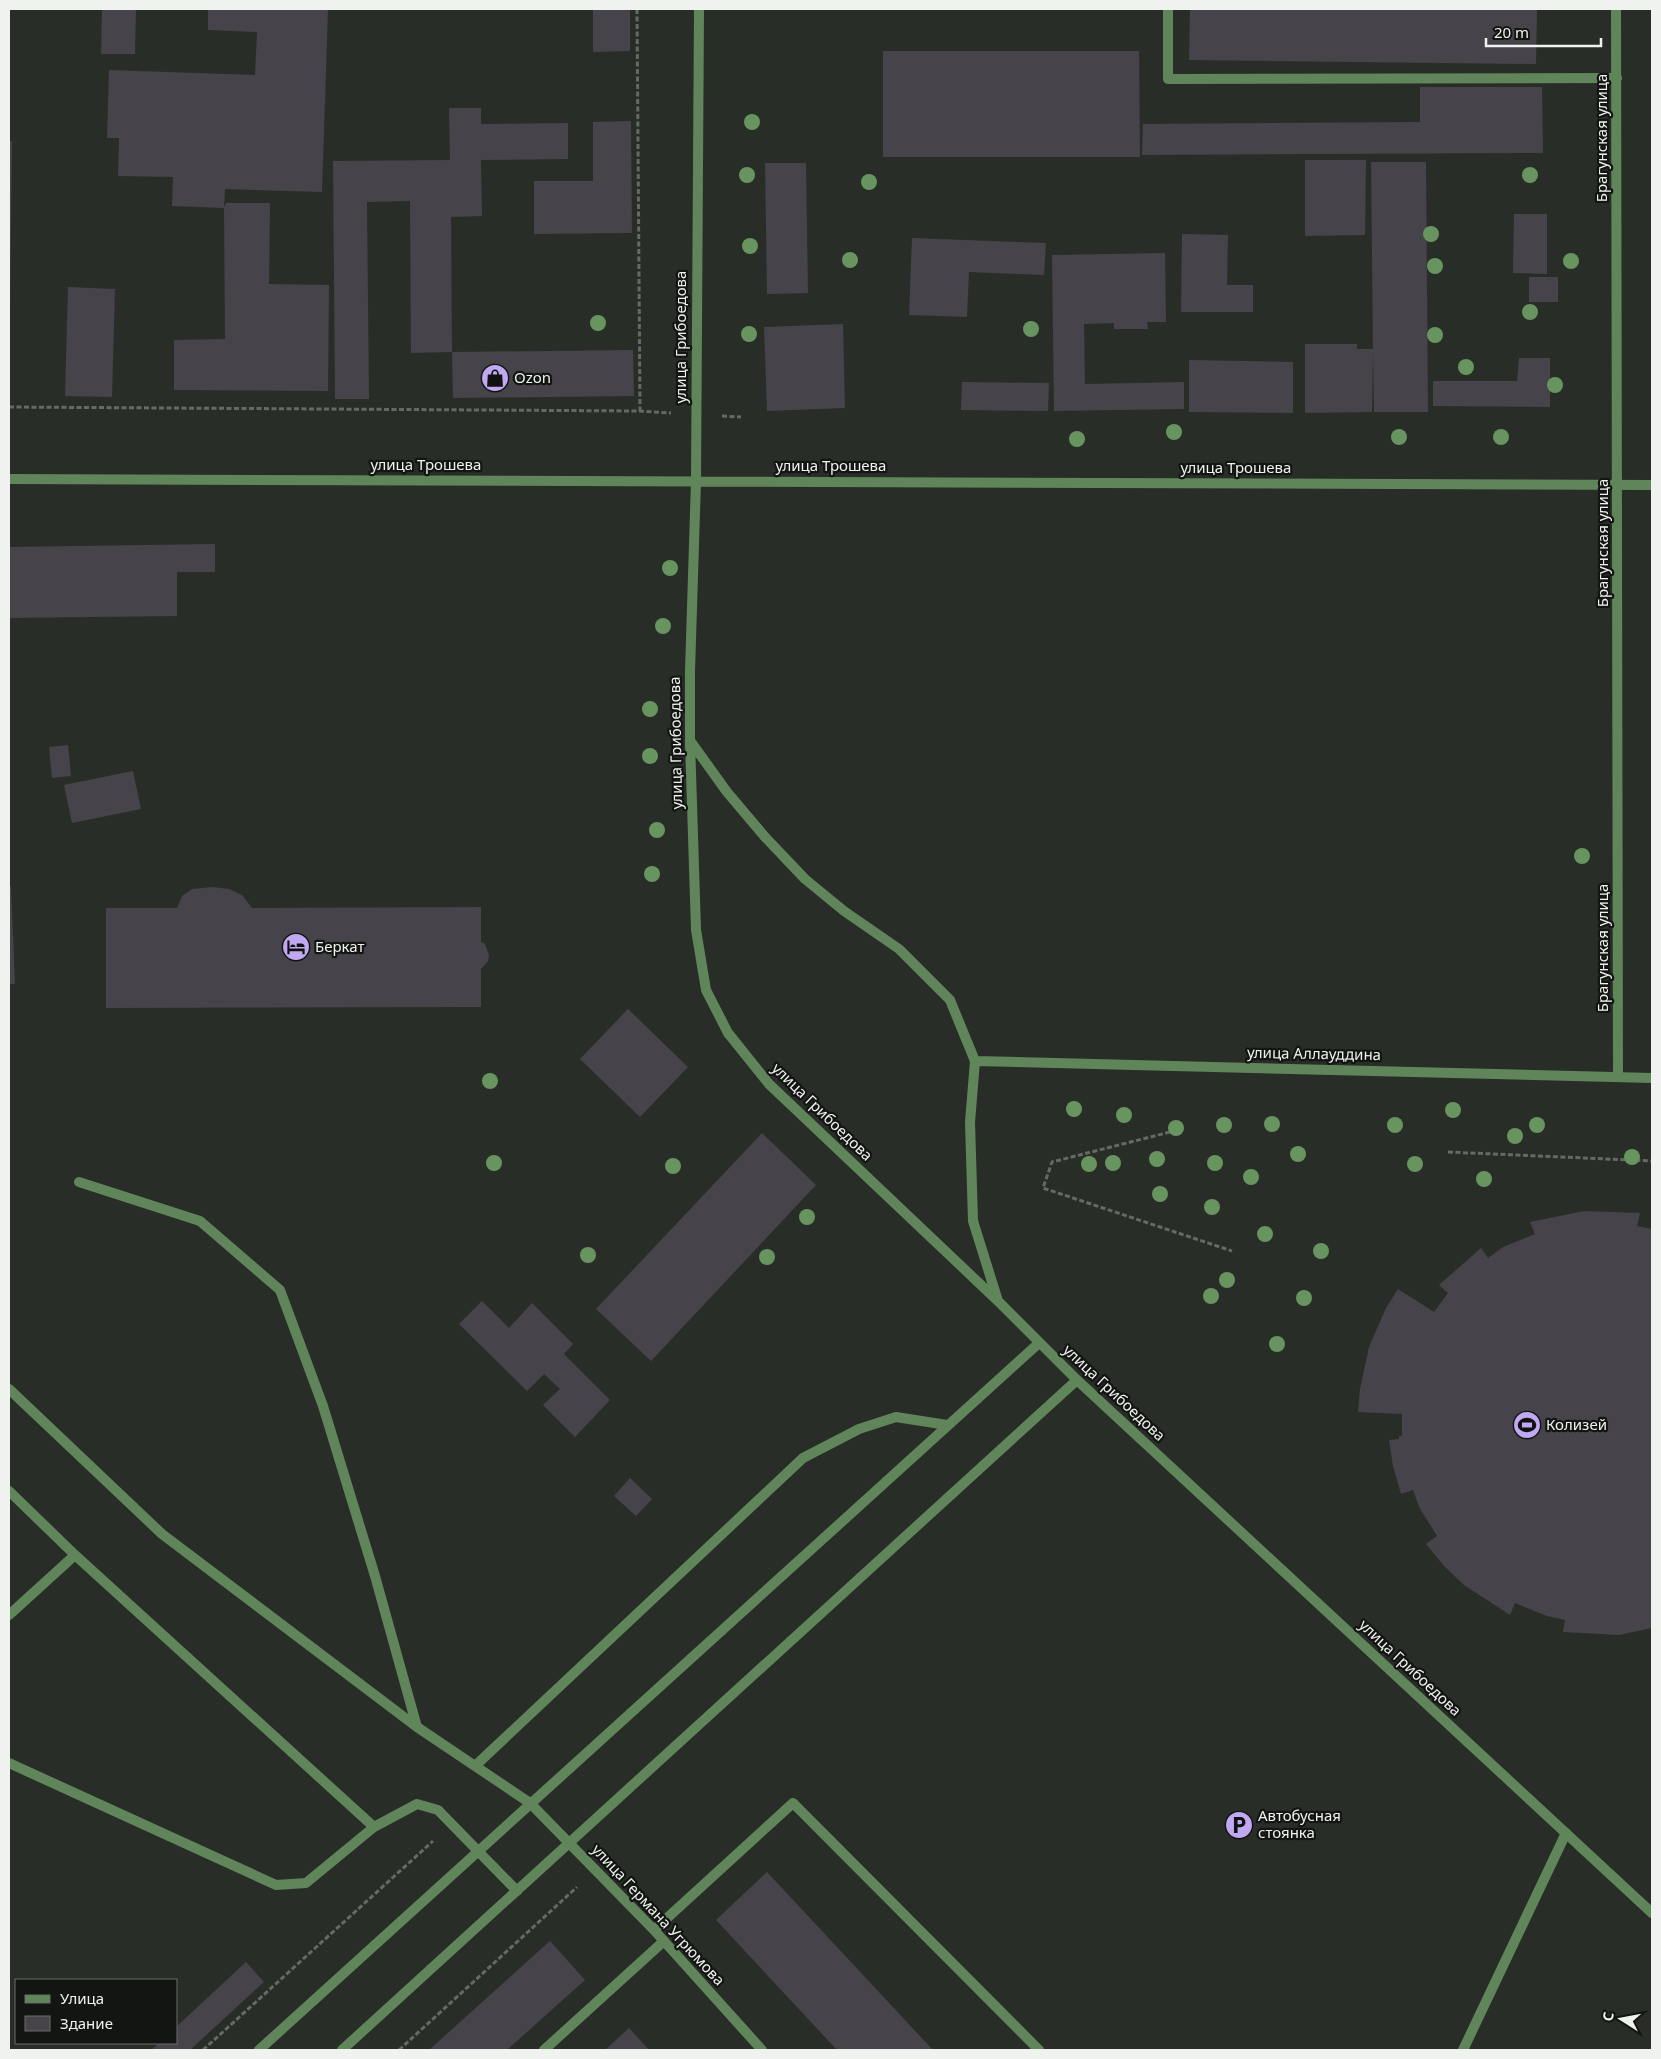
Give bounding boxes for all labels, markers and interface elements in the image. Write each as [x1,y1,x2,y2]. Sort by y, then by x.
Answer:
scale bar [1486,15,1601,47]
text: 20 m [1494,22,1529,42]
street label: Брагунская улица [1591,74,1611,202]
street label: улица Грибоедова [670,271,690,403]
shop icon: Ozon [480,363,510,393]
place label: Ozon [514,367,551,387]
street label: улица Трошева [371,454,481,474]
street label: улица Трошева [776,455,886,475]
street label: улица Трошева [1181,457,1291,477]
street label: Брагунская улица [1592,479,1612,607]
street label: улица Грибоедова [664,676,686,810]
street label: Брагунская улица [1592,884,1612,1012]
hotel icon: Беркат [281,932,311,962]
place label: Беркат [315,936,364,956]
street label: улица Аллауддина [1247,1042,1381,1064]
street label: улица Грибоедова [768,1058,877,1165]
street label: улица Грибоедова [1059,1340,1170,1445]
sports icon: Колизей [1512,1410,1542,1440]
place label: Колизей [1546,1414,1607,1434]
street label: улица Грибоедова [1355,1615,1466,1720]
place label: Автобусная стоянка [1258,1805,1341,1842]
parking icon: Автобусная стоянка [1224,1810,1254,1840]
street label: улица Германа Угрюмова [588,1839,730,1989]
legend [15,1979,178,2044]
text: Улица [60,1988,104,2008]
north arrow [1596,1994,1646,2044]
text: С [1598,2010,1618,2023]
text: Здание [60,2013,113,2033]

